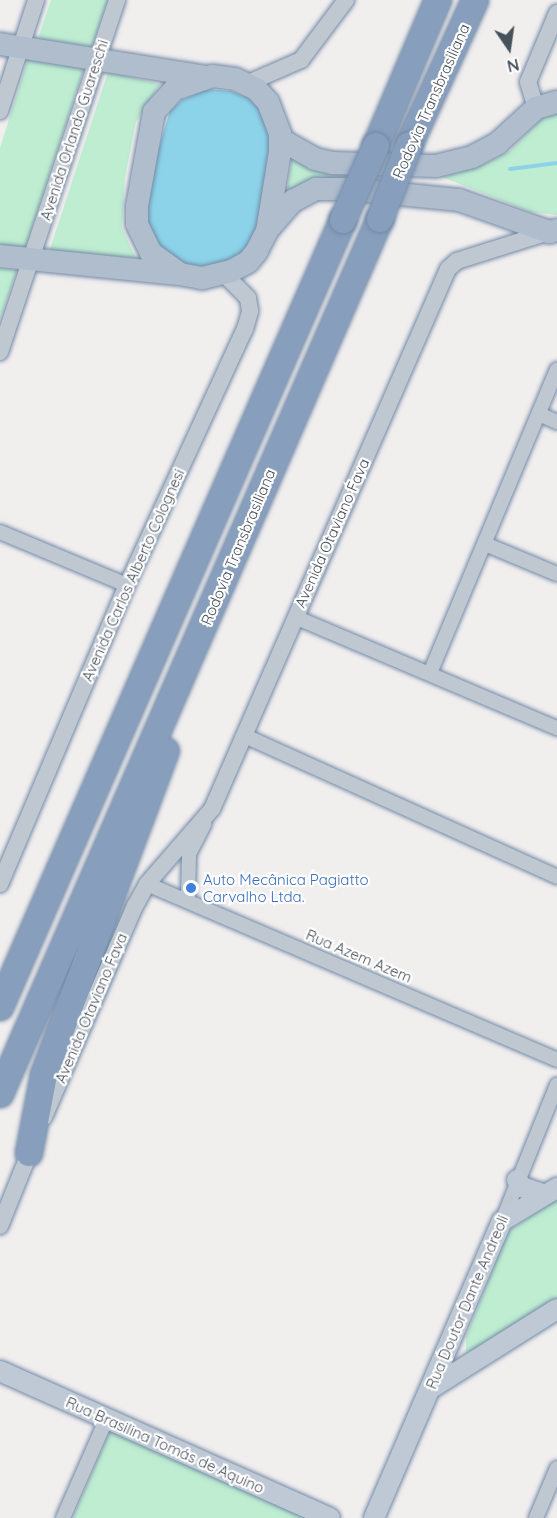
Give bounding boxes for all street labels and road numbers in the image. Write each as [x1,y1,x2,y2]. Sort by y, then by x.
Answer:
street label: Rodovia Transbrasiliana [389,21,473,181]
street label: Avenida Orlando Guareschi [36,37,112,223]
street label: Avenida Otaviano Fava [291,456,373,610]
street label: Avenida Carlos Alberto Colognesi [78,466,188,684]
street label: Rodovia Transbrasiliana [197,466,279,628]
street label: Rua Azem Azem [303,926,415,986]
street label: Avenida Otaviano Fava [51,930,131,1086]
street label: Rua Doutor Dante Andreoli [422,1212,512,1392]
street label: Rua Brasilina Tomás de Aquino [63,1393,267,1497]

